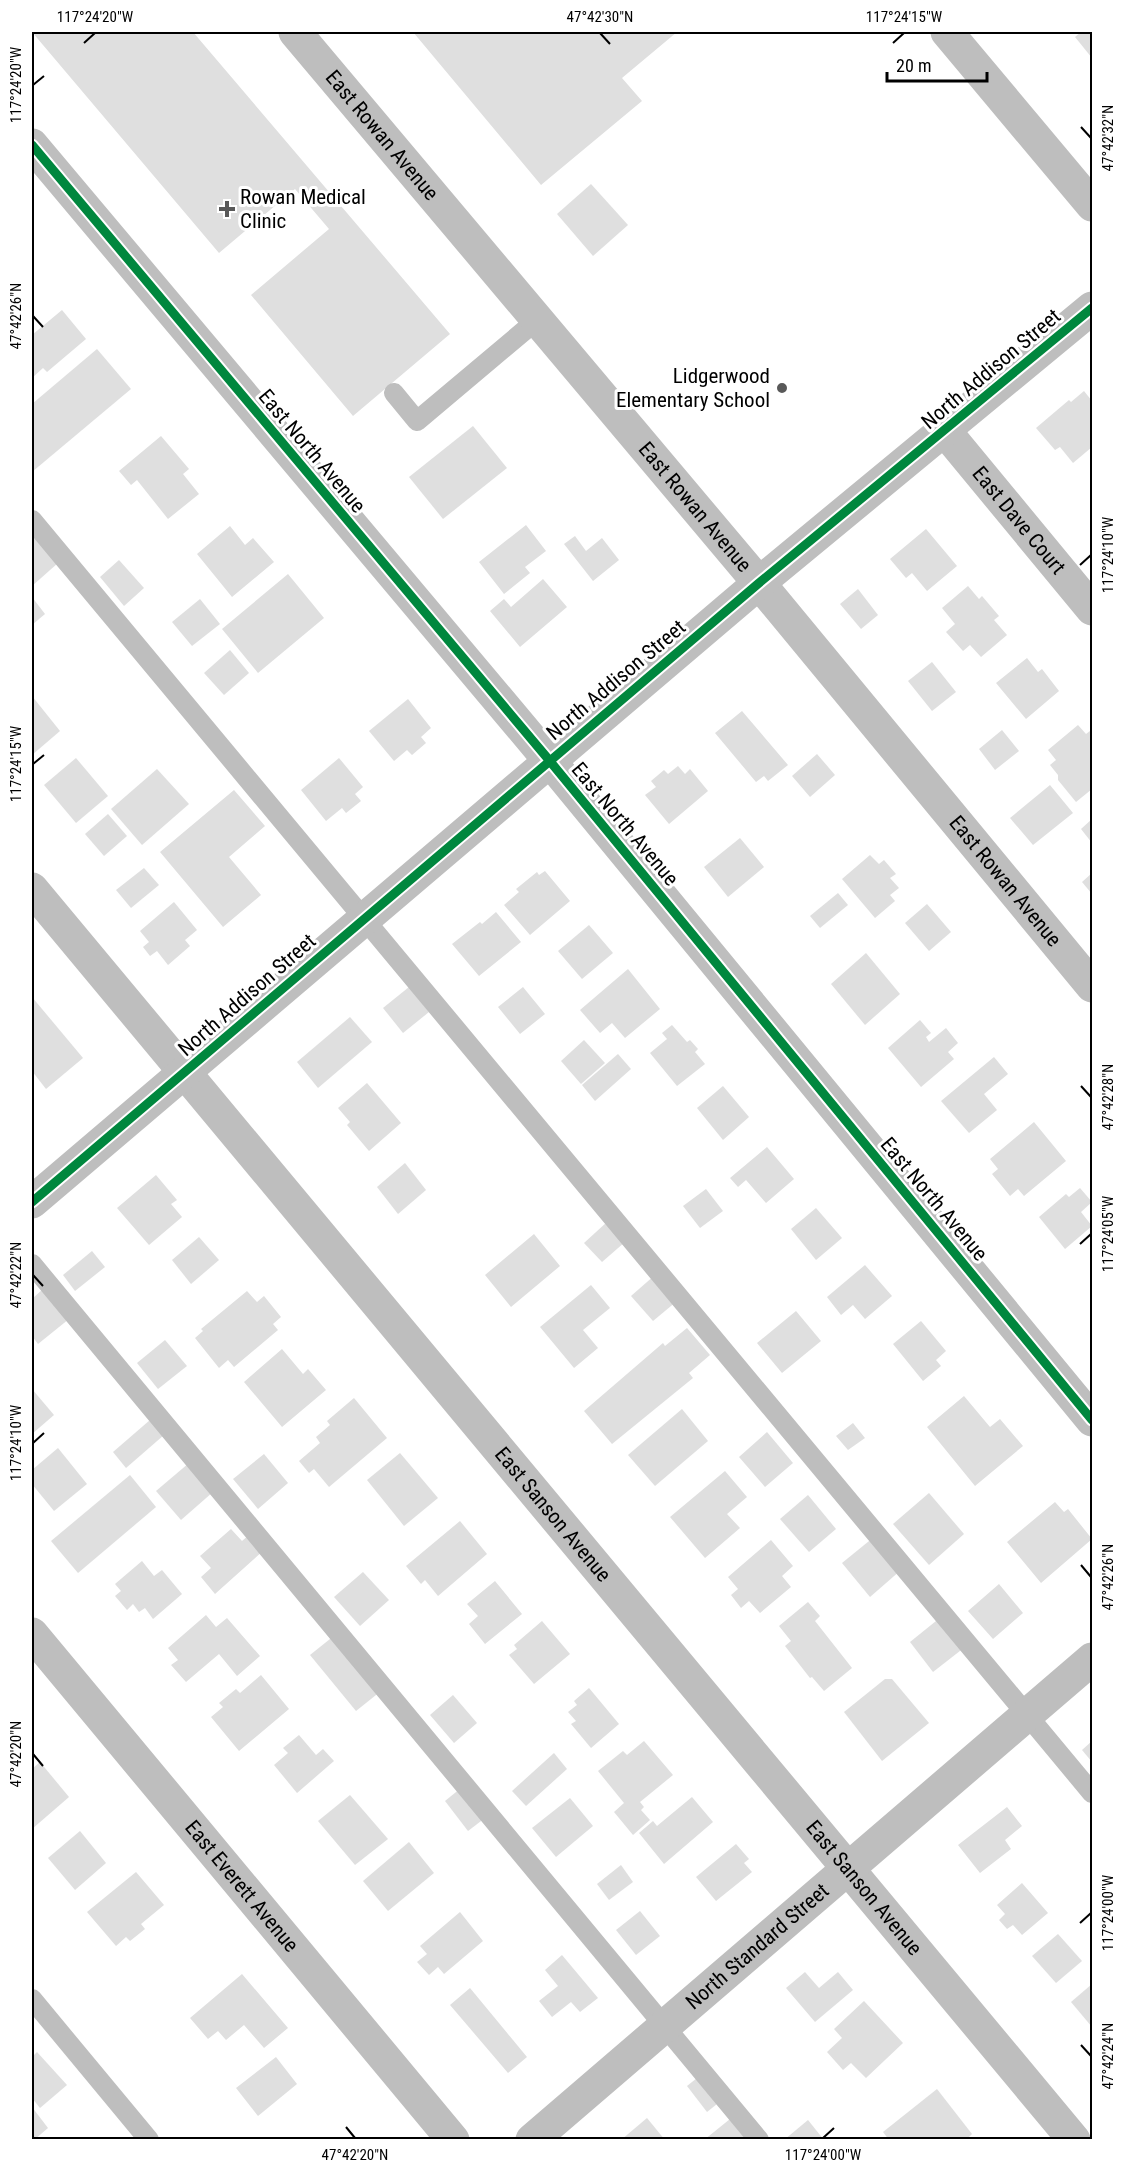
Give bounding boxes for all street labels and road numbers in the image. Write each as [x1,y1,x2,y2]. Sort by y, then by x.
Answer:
street label: East Rowan Avenue [321,66,443,205]
street label: North Addison Street [917,304,1065,434]
street label: East North Avenue [254,385,371,518]
street label: East Rowan Avenue [634,437,756,577]
street label: East Dave Court [967,462,1070,579]
street label: North Addison Street [542,615,690,745]
street label: East North Avenue [567,758,684,891]
street label: East Rowan Avenue [944,811,1066,951]
street label: North Addison Street [174,929,320,1061]
street label: East North Avenue [876,1133,993,1266]
street label: East Sanson Avenue [490,1442,616,1587]
street label: East Everett Avenue [180,1815,304,1957]
street label: East Sanson Avenue [801,1816,927,1960]
street label: North Standard Street [681,1879,833,2014]

